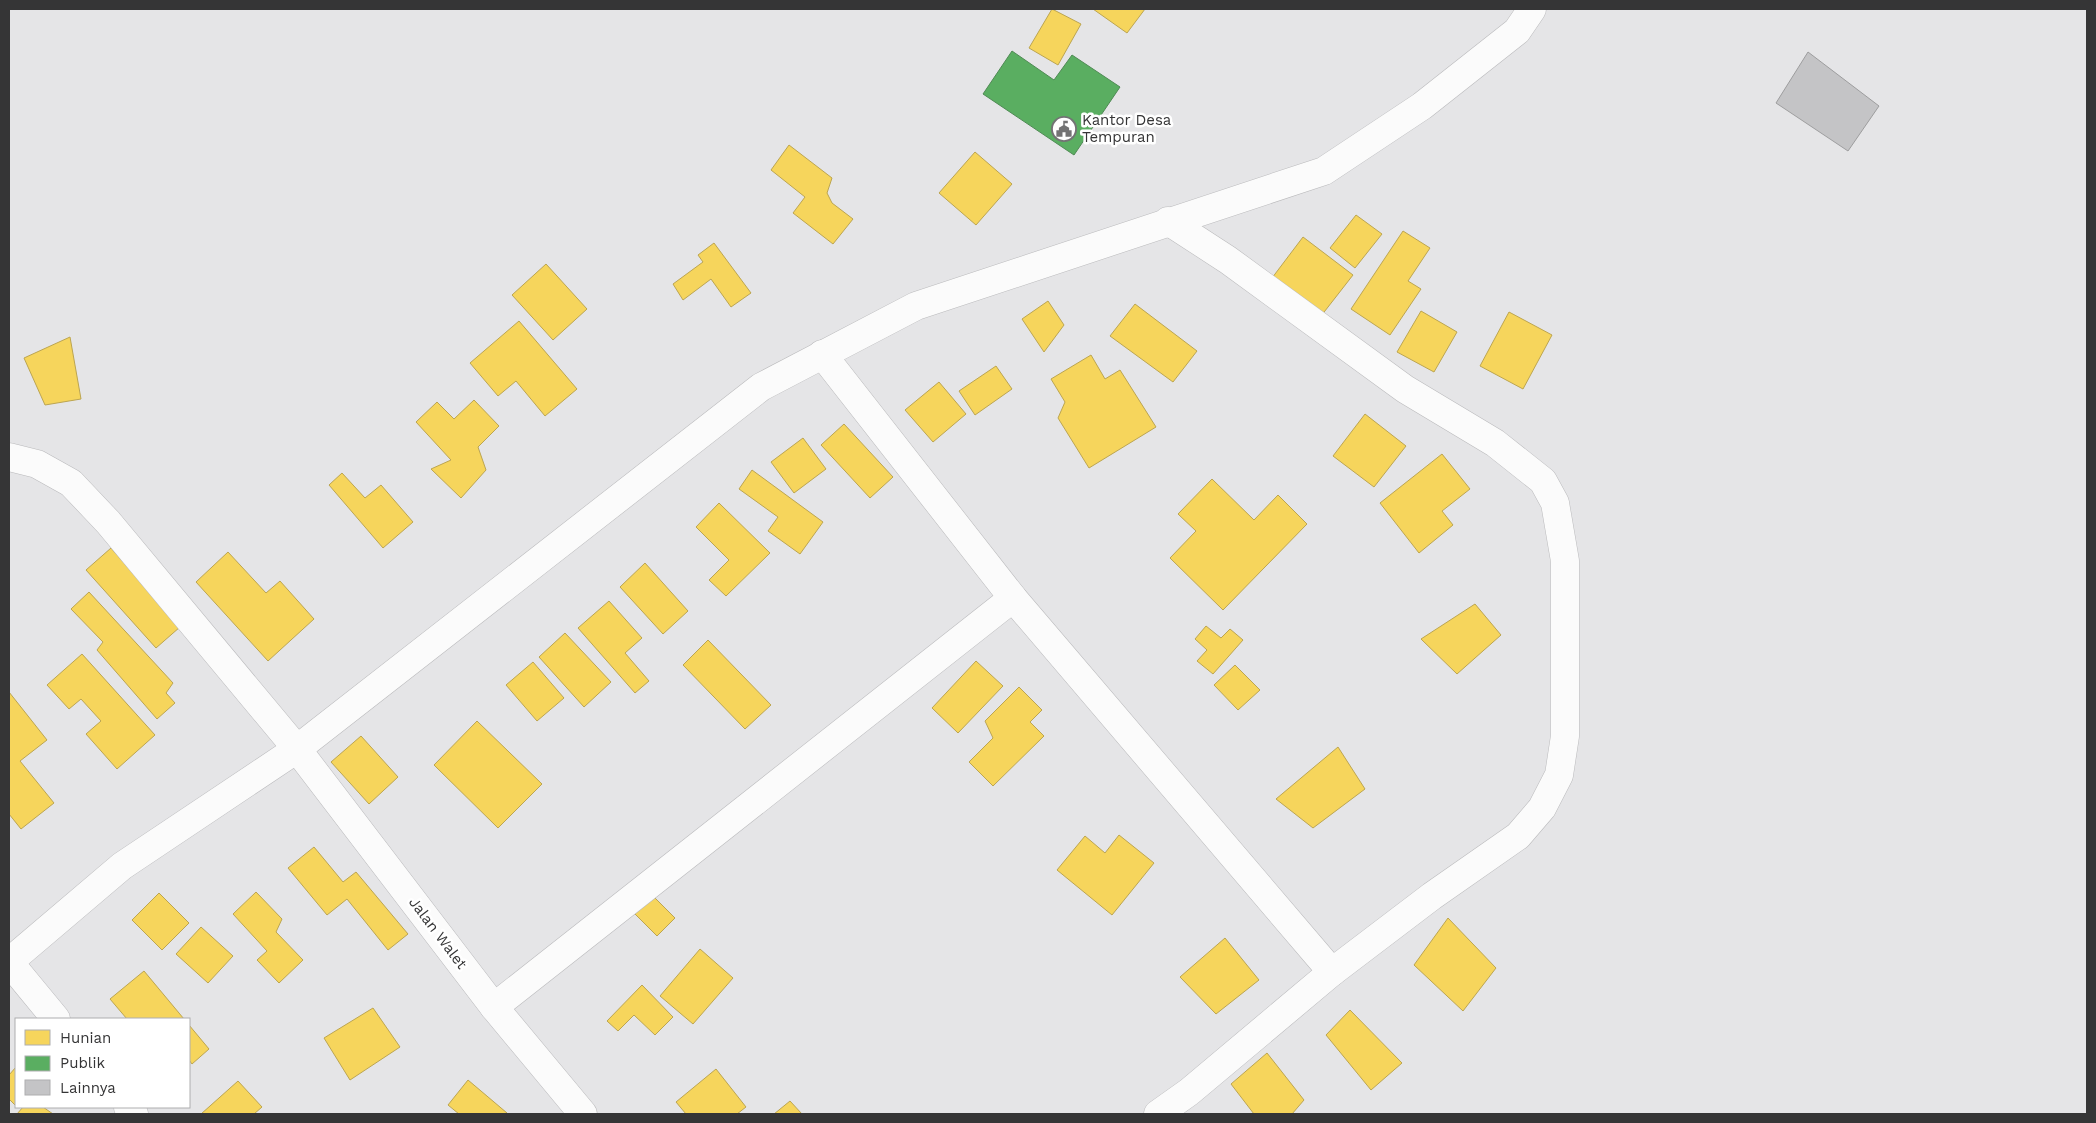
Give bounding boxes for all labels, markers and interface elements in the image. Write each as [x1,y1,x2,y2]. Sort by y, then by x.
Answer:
place label: Kantor Desa Tempuran [1082,111,1172,146]
public building icon: Kantor Desa Tempuran [1051,116,1077,142]
street label: Jalan Walet [405,893,471,973]
legend [15,1018,190,1108]
text: Hunian [60,1029,111,1047]
text: Publik [60,1054,105,1072]
text: Lainnya [60,1079,116,1097]

